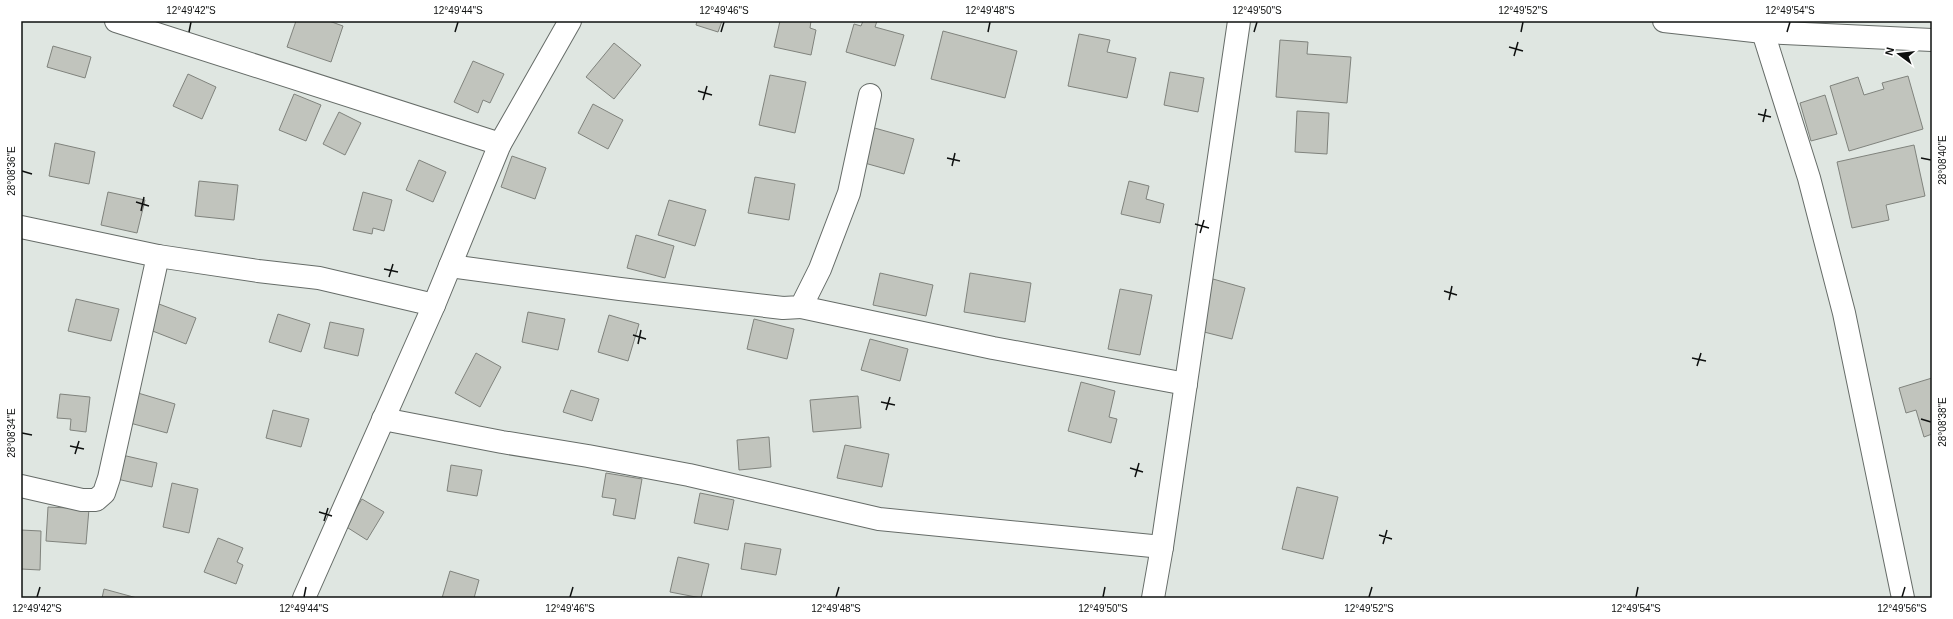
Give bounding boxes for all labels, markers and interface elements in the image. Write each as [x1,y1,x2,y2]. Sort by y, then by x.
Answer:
text: 12°49'42"S [166,5,216,16]
text: 12°49'44"S [433,5,483,16]
text: 12°49'46"S [699,5,749,16]
text: 12°49'48"S [965,5,1015,16]
text: 12°49'50"S [1232,5,1282,16]
text: 12°49'52"S [1498,5,1548,16]
text: 12°49'54"S [1765,5,1815,16]
north arrow [1879,34,1919,74]
text: N [1883,46,1896,57]
text: 28°08'40"E [1937,135,1948,185]
text: 28°08'36"E [6,146,17,196]
text: 28°08'38"E [1937,397,1948,447]
text: 28°08'34"E [6,408,17,458]
text: 12°49'42"S [12,603,62,614]
text: 12°49'44"S [279,603,329,614]
text: 12°49'46"S [545,603,595,614]
text: 12°49'48"S [811,603,861,614]
text: 12°49'50"S [1078,603,1128,614]
text: 12°49'52"S [1344,603,1394,614]
text: 12°49'54"S [1611,603,1661,614]
text: 12°49'56"S [1877,603,1927,614]

